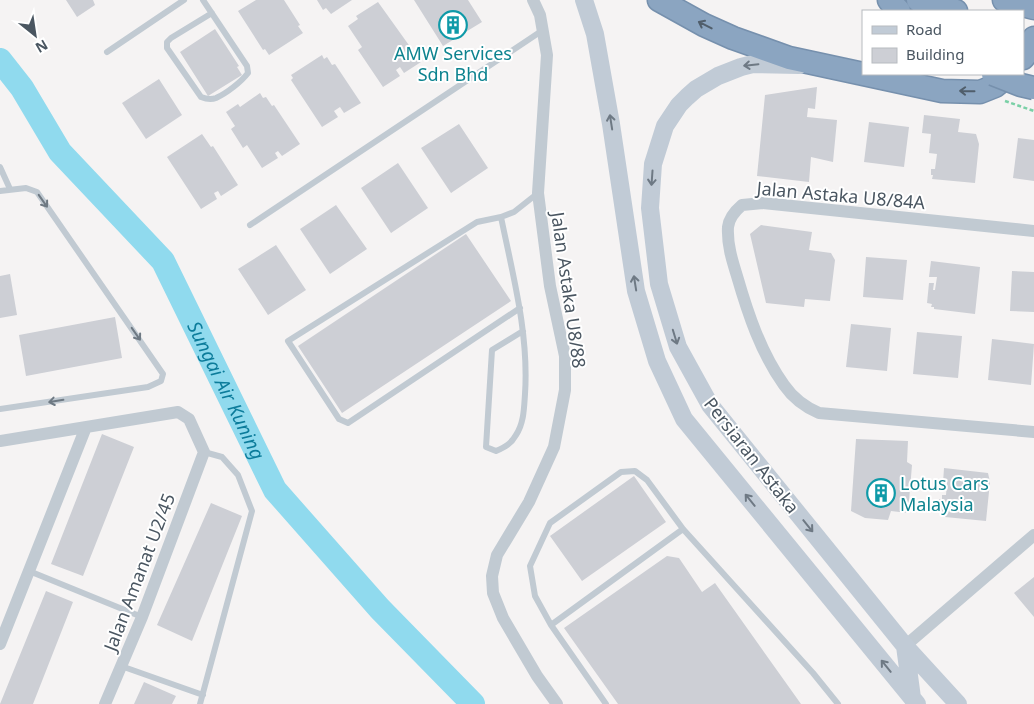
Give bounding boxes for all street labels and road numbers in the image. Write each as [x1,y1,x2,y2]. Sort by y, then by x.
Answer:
street label: Jalan Astaka U8/84A [754,176,927,214]
street label: Jalan Astaka U8/88 [546,208,592,370]
street label: Persiaran Astaka [699,392,805,518]
street label: Jalan Amanat U2/45 [97,490,180,656]

